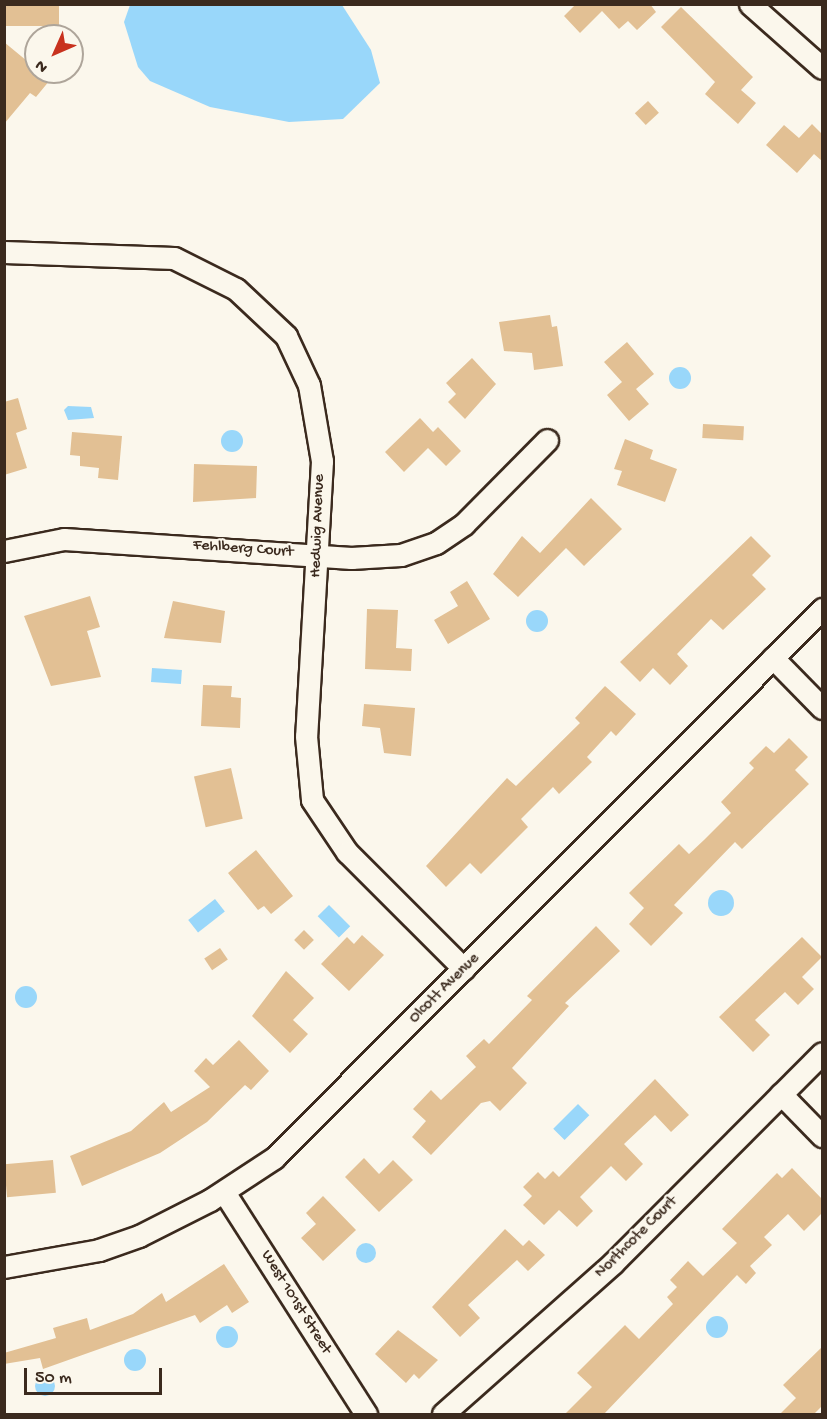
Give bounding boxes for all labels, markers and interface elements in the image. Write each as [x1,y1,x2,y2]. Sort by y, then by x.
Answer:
north arrow [24,24,84,84]
text: N [32,55,53,76]
street label: Hedwig Avenue [308,474,330,578]
street label: Fehlberg Court [192,537,294,563]
street label: Olcott Avenue [406,950,484,1028]
street label: Northcote Court [592,1193,682,1283]
street label: West 101st Street [255,1247,335,1359]
scale bar [27,1356,165,1394]
text: 50 m [35,1368,72,1389]

